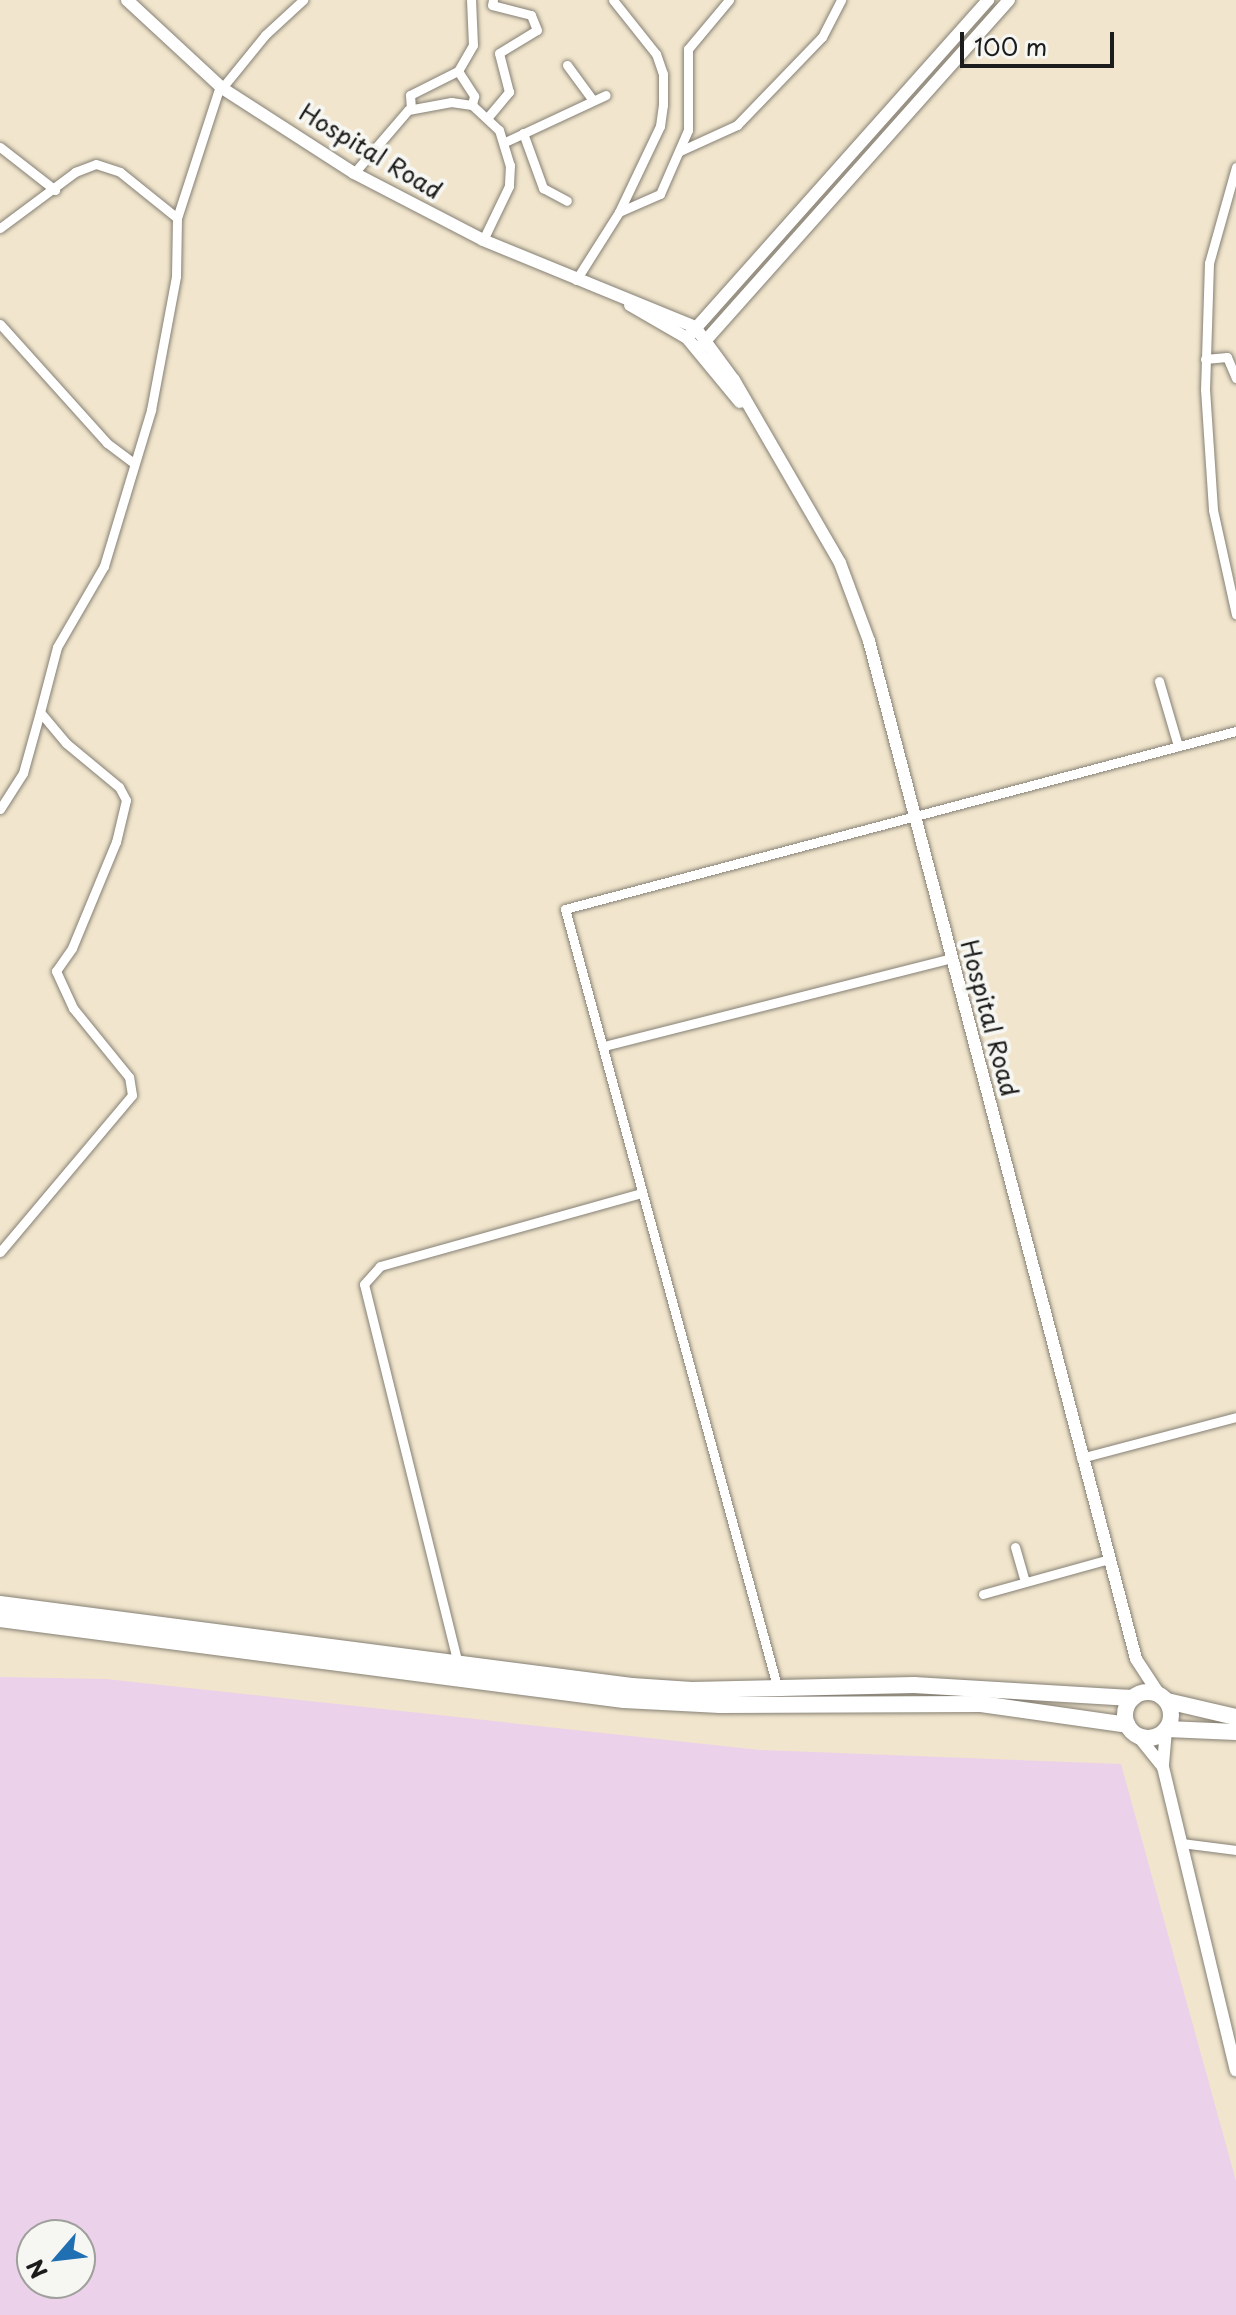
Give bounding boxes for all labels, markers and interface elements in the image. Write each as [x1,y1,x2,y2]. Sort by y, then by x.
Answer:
scale bar [964,16,1118,66]
text: 100 m [974,28,1047,64]
street label: Hospital Road [294,97,448,205]
street label: Hospital Road [955,936,1025,1100]
north arrow [16,2219,96,2299]
text: N [17,2254,55,2285]

